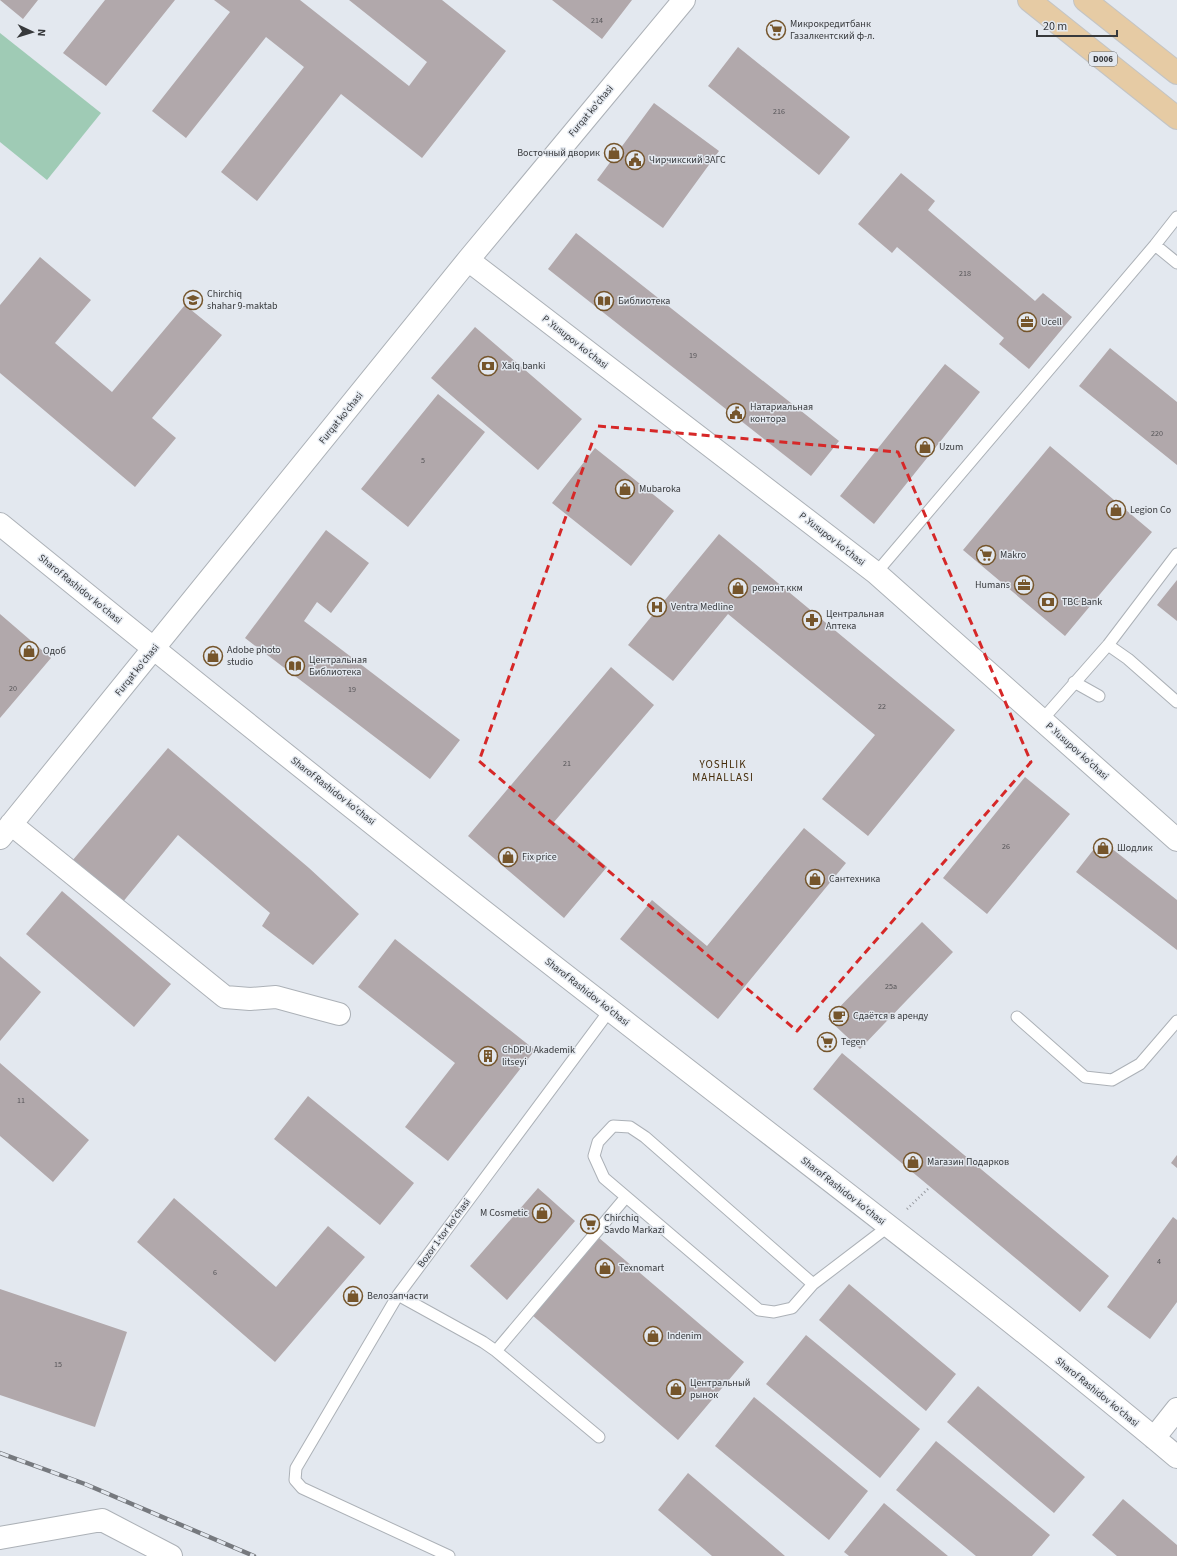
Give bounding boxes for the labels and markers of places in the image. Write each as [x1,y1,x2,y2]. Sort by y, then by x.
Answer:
place label: Микрокредитбанк Газалкентский ф-л. [790,17,875,43]
supermarket icon: Микрокредитбанк Газалкентский ф-л. [765,19,787,41]
shop icon: Восточный дворик [603,142,625,164]
place label: Восточный дворик [517,146,600,160]
public building icon: Чирчикский ЗАГС [624,149,646,171]
place label: Чирчикский ЗАГС [649,153,726,167]
place label: Chirchiq shahar 9-maktab [207,287,278,313]
school or university icon: Chirchiq shahar 9-maktab [182,289,204,311]
library icon: Библиотека [593,290,615,312]
place label: Библиотека [618,294,670,308]
office icon: Ucell [1016,311,1038,333]
place label: Ucell [1041,315,1062,329]
bank icon: Xalq banki [477,355,499,377]
place label: Xalq banki [502,359,545,373]
place label: Натариальная контора [750,400,813,426]
public building icon: Натариальная контора [725,402,747,424]
shop icon: Uzum [914,436,936,458]
place label: Uzum [939,440,963,454]
shop icon: Mubaroka [614,478,636,500]
place label: Mubaroka [639,482,681,496]
shop icon: Legion Co [1105,499,1127,521]
place label: Legion Co [1130,503,1171,517]
supermarket icon: Makro [975,544,997,566]
place label: Makro [1000,548,1026,562]
office icon: Humans [1013,574,1035,596]
shop icon: ремонт ккм [727,577,749,599]
place label: Humans [975,578,1010,592]
place label: ремонт ккм [752,581,803,595]
bank icon: TBC Bank [1037,591,1059,613]
place label: TBC Bank [1062,595,1102,609]
hospital icon: Ventra Medline [646,596,668,618]
place label: Ventra Medline [671,600,733,614]
place label: Центральная Аптека [826,607,884,633]
pharmacy icon: Центральная Аптека [801,609,823,631]
shop icon: Одоб [18,640,40,662]
place label: Adobe photo studio [227,643,281,669]
place label: Одоб [43,644,66,658]
shop icon: Adobe photo studio [202,645,224,667]
place label: Центральная Библиотека [309,653,367,679]
library icon: Центральная Библиотека [284,655,306,677]
shop icon: Шодлик [1092,837,1114,859]
place label: Шодлик [1117,841,1153,855]
shop icon: Fix price [497,846,519,868]
place label: Fix price [522,850,557,864]
shop icon: Сантехника [804,868,826,890]
place label: Сантехника [829,872,880,886]
cafe icon: Сдаётся в аренду [828,1005,850,1027]
place label: Сдаётся в аренду [853,1009,929,1023]
supermarket icon: Tegen [816,1031,838,1053]
place label: Tegen [841,1035,866,1049]
place label: ChDPU Akademik litseyi [502,1043,575,1069]
building icon: ChDPU Akademik litseyi [477,1045,499,1067]
shop icon: Магазин Подарков [902,1151,924,1173]
place label: Магазин Подарков [927,1155,1009,1169]
shop icon: M Cosmetic [531,1202,553,1224]
place label: M Cosmetic [480,1206,528,1220]
place label: Chirchiq Savdo Markazi [604,1211,664,1237]
supermarket icon: Chirchiq Savdo Markazi [579,1213,601,1235]
shop icon: Texnomart [594,1257,616,1279]
place label: Texnomart [619,1261,665,1275]
shop icon: Велозапчасти [342,1285,364,1307]
place label: Велозапчасти [367,1289,428,1303]
shop icon: Indenim [642,1325,664,1347]
place label: Indenim [667,1329,702,1343]
place label: Центральный рынок [690,1376,750,1402]
shop icon: Центральный рынок [665,1378,687,1400]

